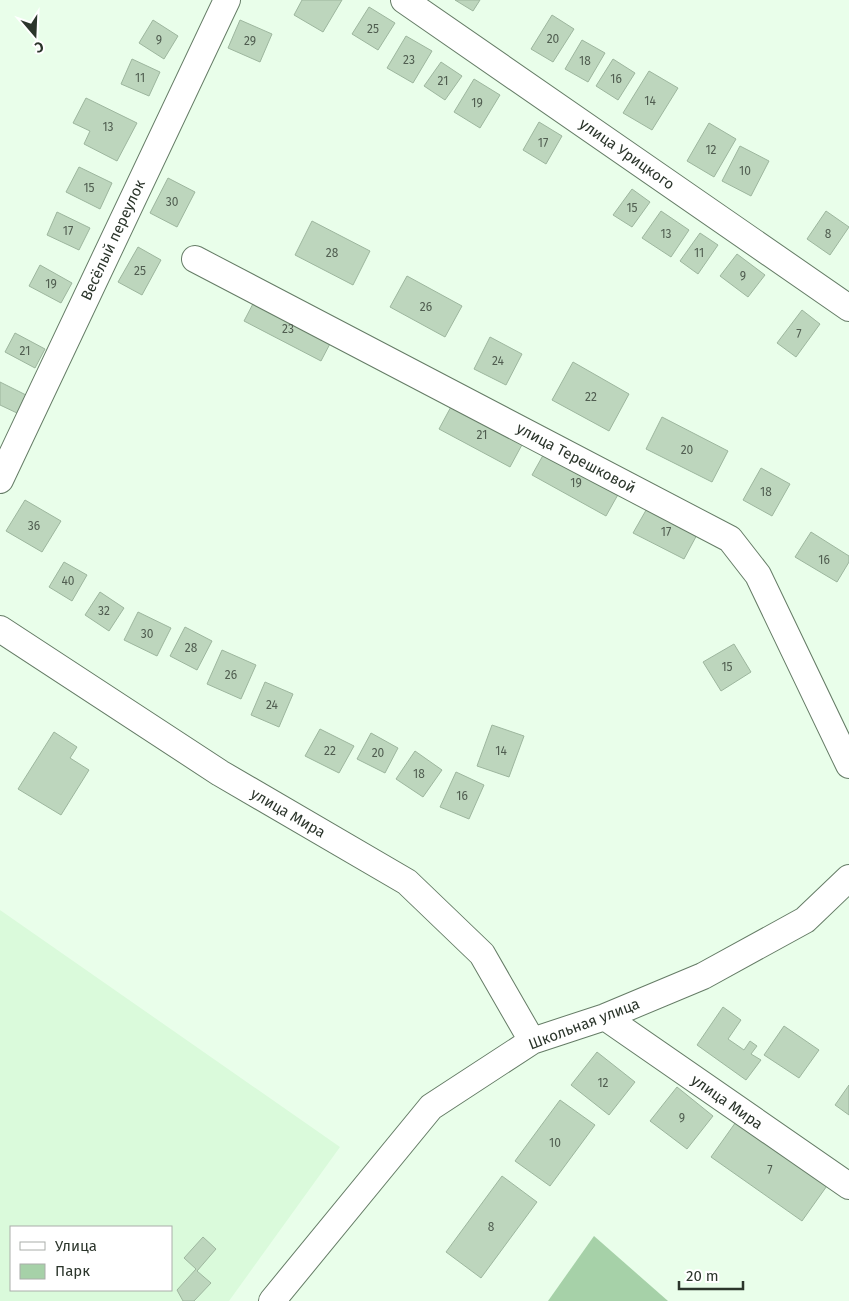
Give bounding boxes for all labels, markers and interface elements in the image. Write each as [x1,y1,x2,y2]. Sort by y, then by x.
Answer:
north arrow [10,10,60,60]
house number: 25 [367,22,379,36]
house number: 20 [547,32,560,46]
house number: 9 [156,33,162,47]
house number: 29 [244,34,256,48]
text: С [32,37,46,56]
house number: 23 [403,53,415,67]
house number: 18 [579,54,591,68]
house number: 11 [135,71,145,85]
house number: 16 [610,72,622,86]
house number: 21 [438,74,448,88]
house number: 14 [644,94,656,108]
house number: 19 [471,96,483,110]
street label: улица Урицкого [576,115,678,193]
house number: 13 [102,120,114,134]
house number: 17 [538,136,548,150]
house number: 12 [705,143,717,157]
house number: 10 [739,164,751,178]
street label: Весёлый переулок [77,177,149,303]
house number: 15 [83,181,95,195]
house number: 30 [166,195,179,209]
house number: 15 [626,201,638,215]
house number: 17 [63,224,73,238]
house number: 13 [660,227,672,241]
house number: 8 [825,227,832,241]
house number: 28 [326,246,339,260]
house number: 11 [694,246,704,260]
house number: 25 [134,264,146,278]
house number: 9 [740,269,746,283]
house number: 19 [45,277,57,291]
house number: 26 [420,300,432,314]
house number: 23 [282,322,294,336]
house number: 7 [796,327,802,341]
house number: 21 [20,344,30,358]
house number: 24 [492,354,505,368]
house number: 22 [585,390,597,404]
street label: улица Терешковой [513,419,639,497]
house number: 21 [477,428,487,442]
house number: 20 [681,443,694,457]
house number: 19 [570,476,582,490]
house number: 18 [760,485,772,499]
house number: 36 [28,519,40,533]
house number: 17 [661,525,671,539]
house number: 16 [818,553,830,567]
house number: 40 [61,574,75,588]
house number: 32 [98,604,110,618]
house number: 30 [141,627,154,641]
house number: 28 [185,641,198,655]
house number: 15 [721,660,733,674]
house number: 26 [225,668,237,682]
house number: 24 [266,698,279,712]
house number: 22 [324,744,336,758]
house number: 14 [495,744,507,758]
house number: 20 [372,746,385,760]
house number: 18 [413,767,425,781]
street label: улица Мира [247,784,329,842]
house number: 16 [456,789,468,803]
street label: Школьная улица [526,995,642,1053]
street label: улица Мира [688,1071,766,1133]
house number: 12 [597,1076,609,1090]
house number: 9 [679,1111,685,1125]
house number: 10 [549,1136,561,1150]
house number: 7 [767,1163,773,1177]
house number: 8 [488,1220,495,1234]
legend [10,1226,172,1291]
text: Улица [55,1237,97,1255]
scale bar [679,1258,743,1290]
text: Парк [55,1262,90,1280]
text: 20 m [686,1267,719,1285]

